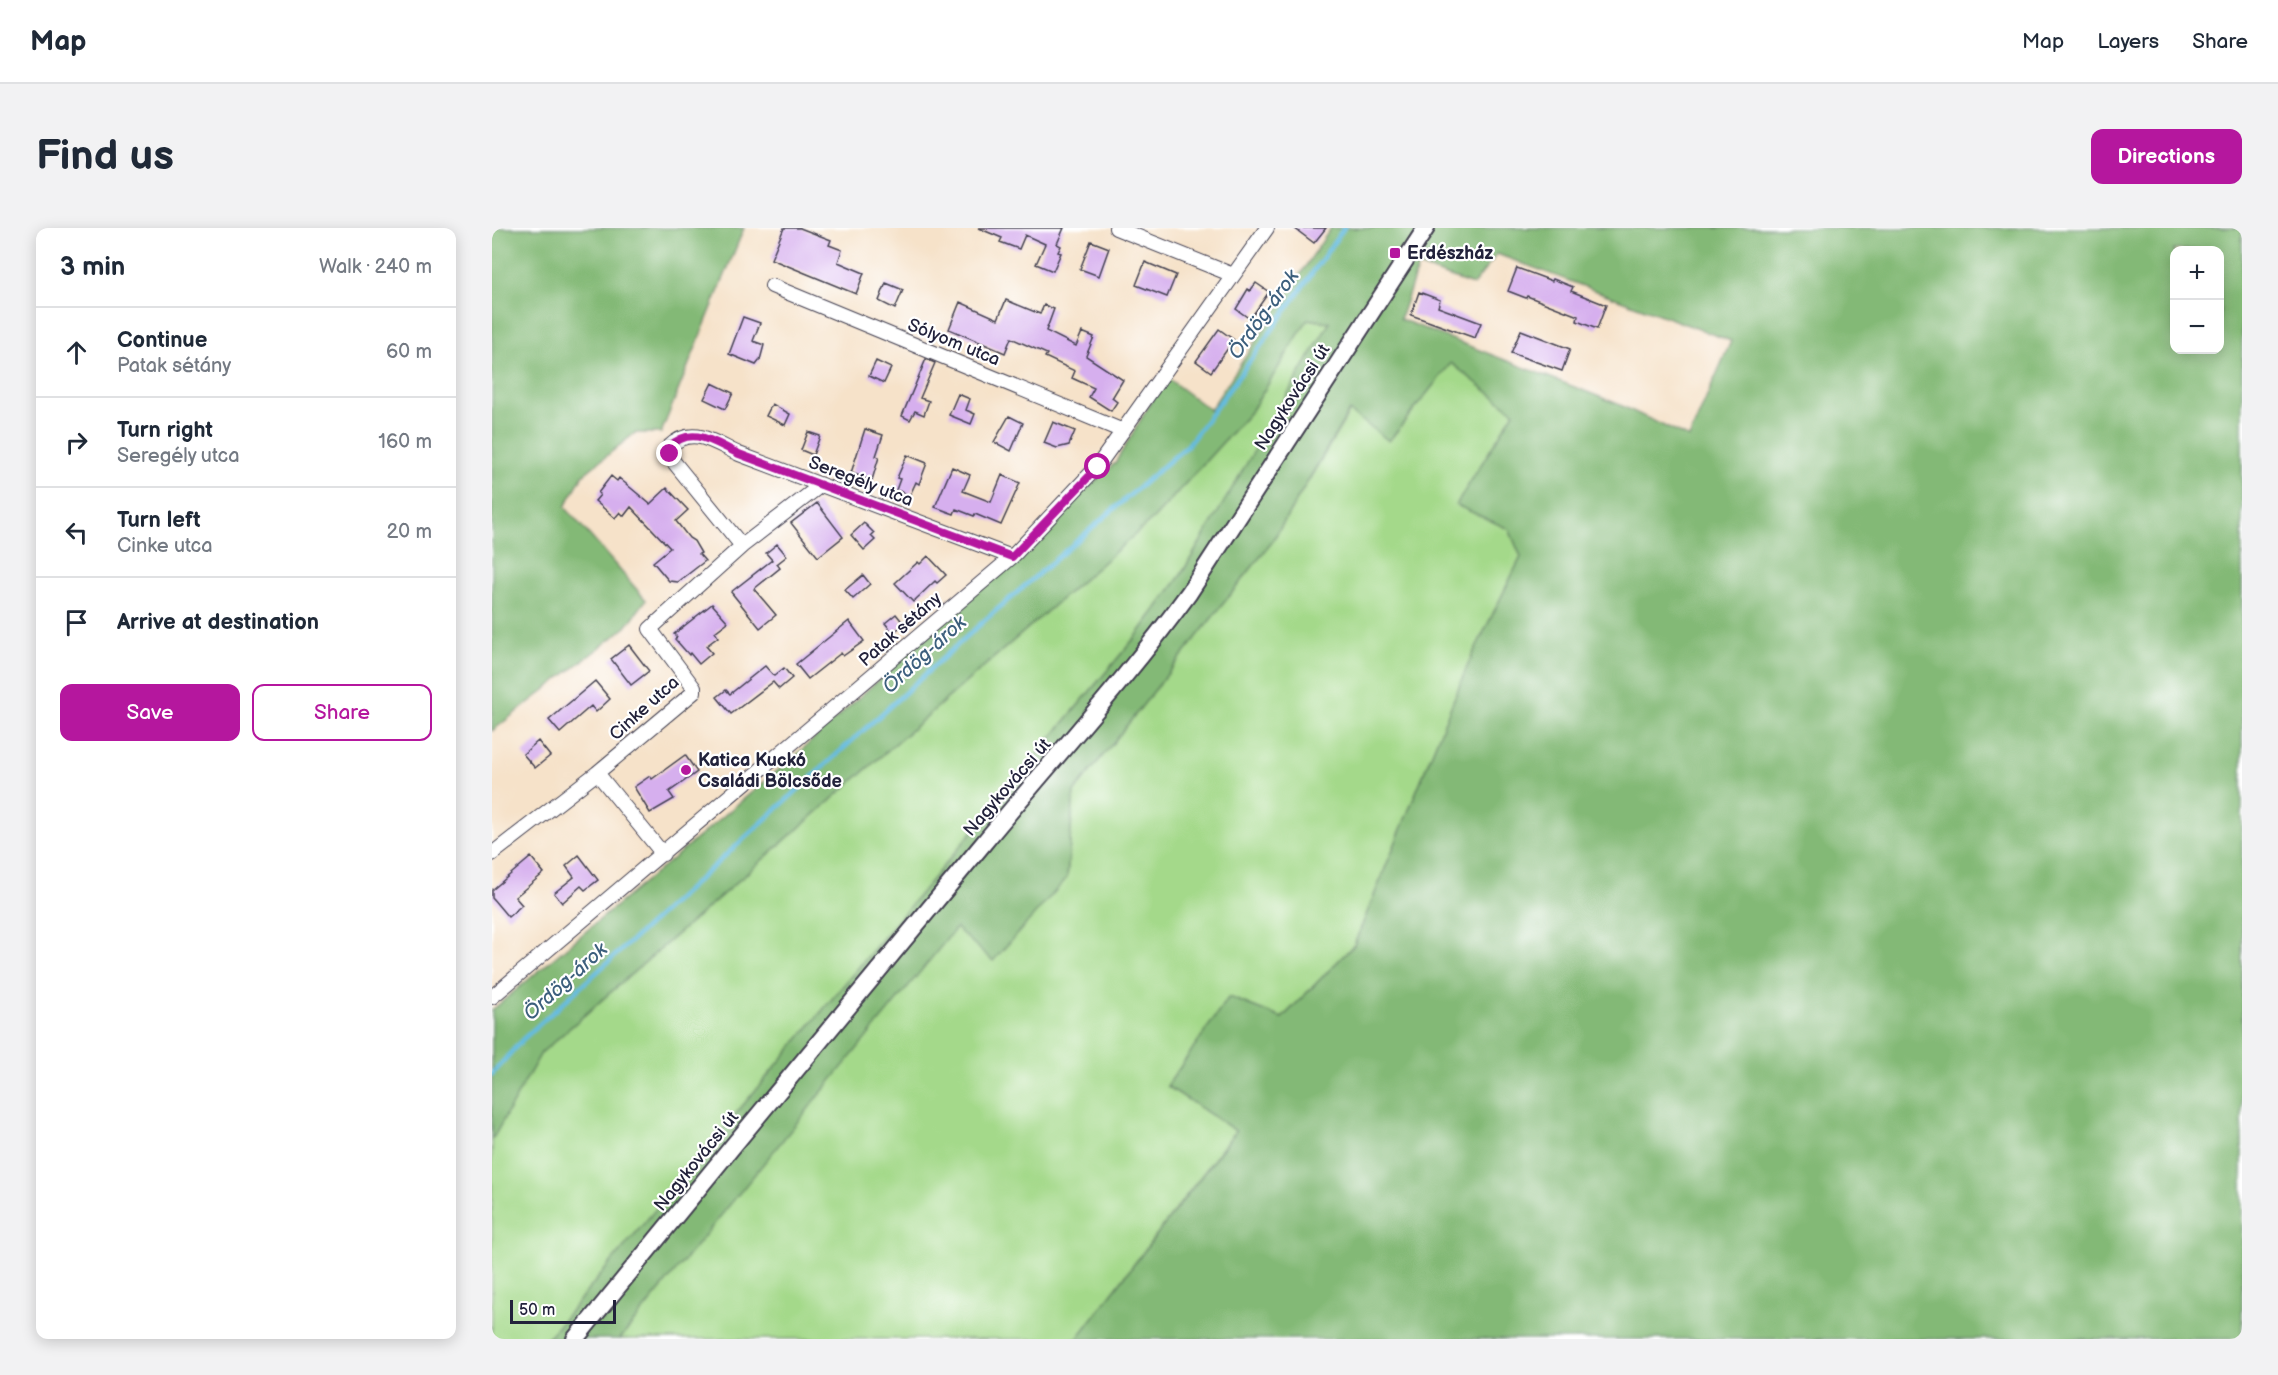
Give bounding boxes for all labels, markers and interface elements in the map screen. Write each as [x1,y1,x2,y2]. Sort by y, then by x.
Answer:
text: Map [30,25,86,58]
text: Map [2022,29,2064,54]
text: Layers [2097,29,2159,54]
text: Share [2192,29,2248,54]
button: Directions [2091,129,2242,184]
text: Find us [36,131,174,182]
place label: Erdészház [1407,243,1493,264]
marker: Erdészház [1388,246,1402,260]
map controls [2170,246,2224,354]
button: + [2170,246,2224,300]
text: 3 min [60,252,125,283]
text: Walk · 240 m [319,255,432,279]
water label: Ördög-árok [1223,264,1305,364]
button: − [2170,300,2224,354]
street label: Sólyom utca [905,314,1003,370]
text: Continue [117,327,207,354]
icon: ahead [60,336,93,369]
text: 60 m [386,340,432,364]
street label: Nagykovácsi út [1250,340,1335,454]
text: Patak sétány [117,354,231,378]
text: Turn right [117,417,213,444]
icon: right [60,426,93,459]
text: 160 m [378,430,432,454]
route end [656,440,682,466]
text: Seregély utca [117,444,240,468]
street label: Seregély utca [806,452,916,511]
route start [1084,453,1110,479]
text: Turn left [117,507,201,534]
icon: left [60,516,93,549]
text: 20 m [387,520,432,544]
text: Cinke utca [117,534,213,558]
street label: Patak sétány [855,587,947,671]
icon: arrive [60,606,93,639]
text: Arrive at destination [117,609,319,636]
water label: Ördög-árok [877,609,972,699]
street label: Cinke utca [605,672,683,745]
button: Save [60,684,240,741]
button: Share [252,684,432,741]
street label: Nagykovácsi út [959,734,1056,840]
place label: Katica Kuckó Családi Bölcsőde [698,750,842,792]
marker: Katica Kuckó Családi Bölcsőde [679,763,693,777]
water label: Ördög-árok [518,936,613,1026]
street label: Nagykovácsi út [650,1107,743,1216]
scale bar [510,1297,616,1324]
text: 50 m [519,1301,555,1320]

